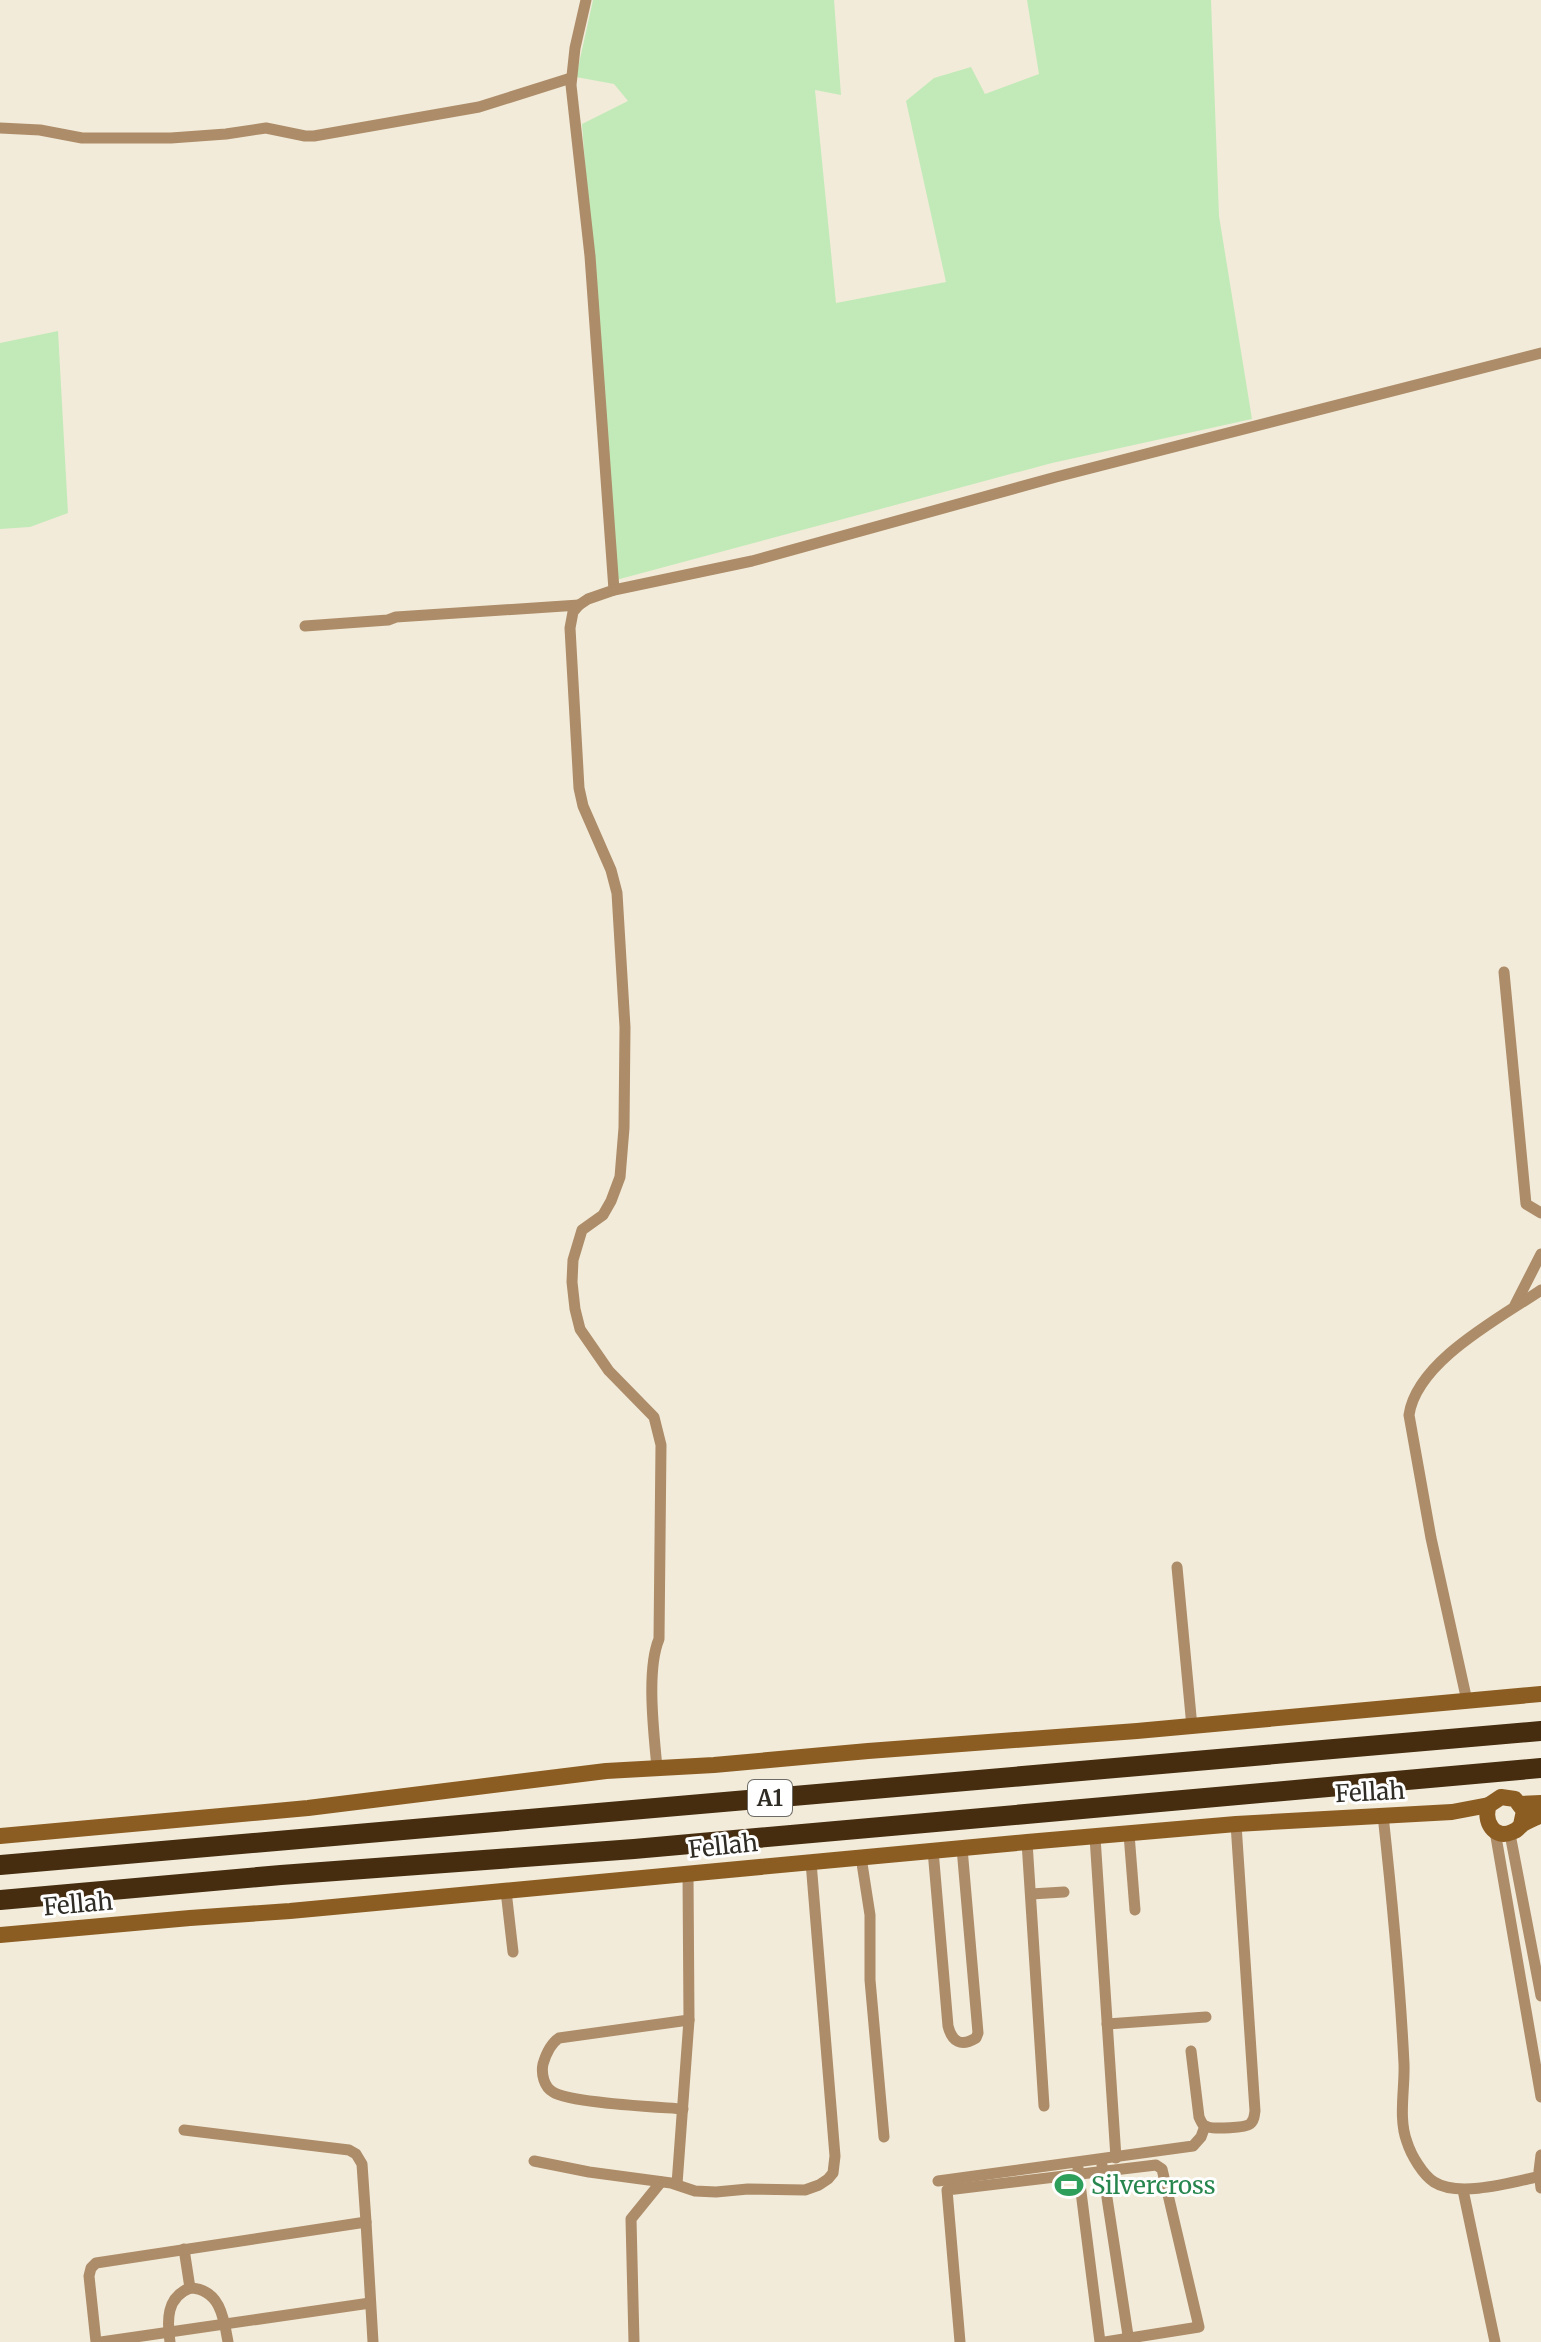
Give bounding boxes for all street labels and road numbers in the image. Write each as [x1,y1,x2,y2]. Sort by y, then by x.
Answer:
street label: Fellah [1334,1775,1406,1809]
road number: A1 [748,1780,792,1816]
street label: Fellah [687,1827,759,1865]
street label: Fellah [42,1886,114,1922]

